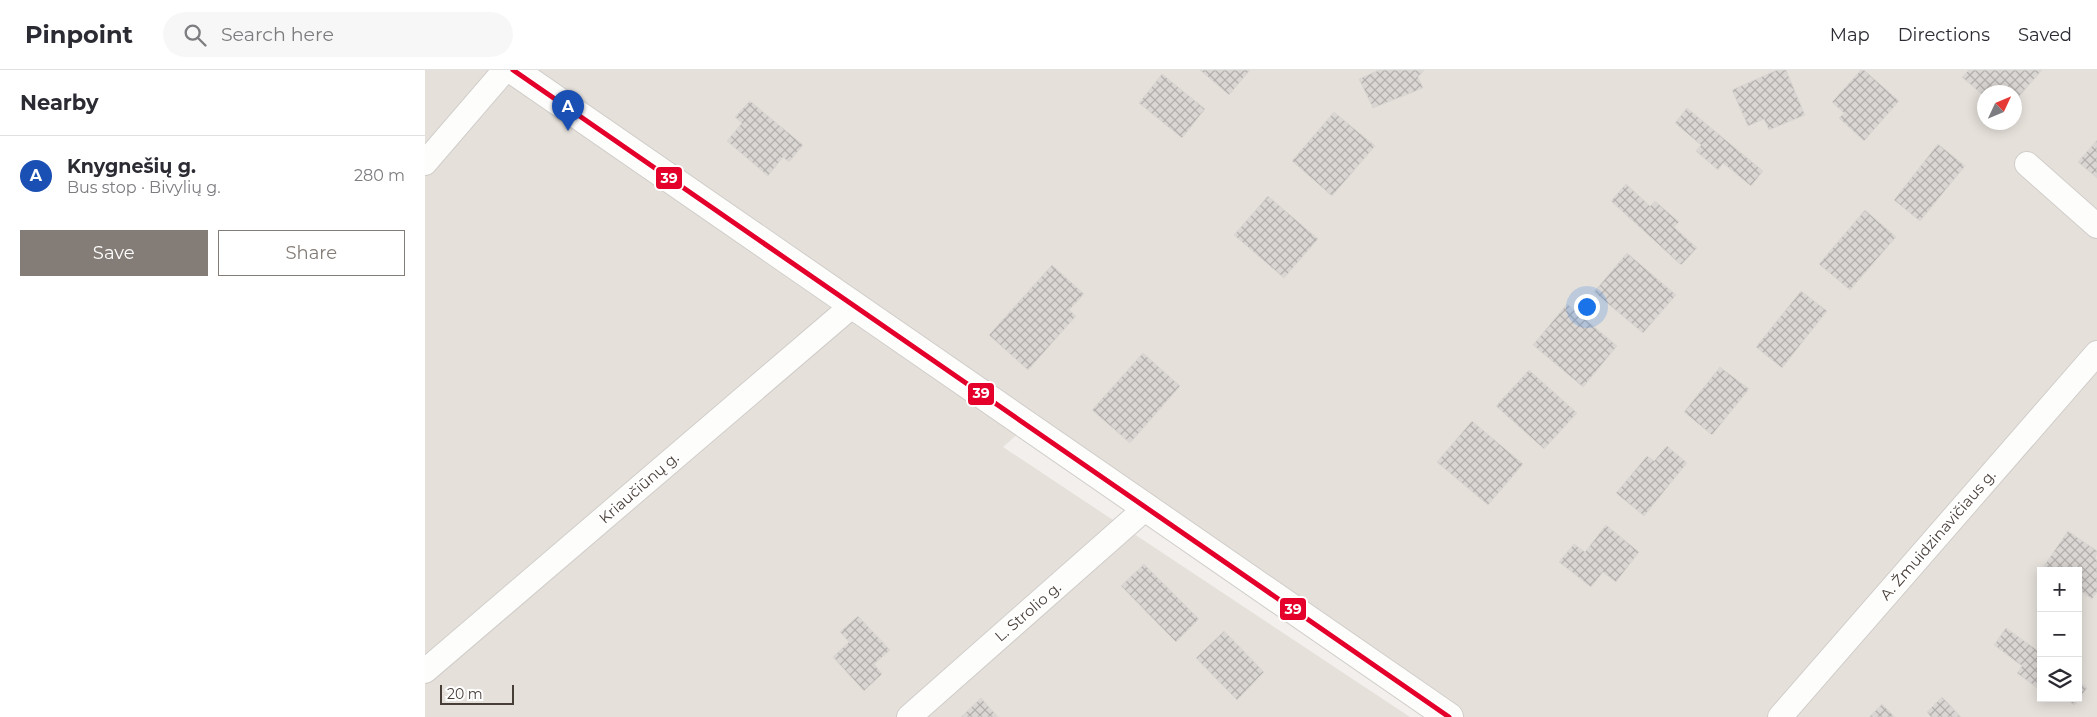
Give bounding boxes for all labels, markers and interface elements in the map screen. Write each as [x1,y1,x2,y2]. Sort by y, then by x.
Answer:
search box [163,12,513,57]
text: Pinpoint [25,20,133,49]
icon: search [181,21,209,49]
text: Search here [221,23,334,46]
text: Map [1830,24,1870,46]
text: Directions [1898,24,1990,46]
text: Saved [2018,24,2072,46]
north arrow [1977,85,2022,130]
text: Nearby [20,90,99,115]
pin: A [552,90,584,131]
text: Knygnešių g. [67,155,196,178]
text: A [30,166,42,185]
text: 280 m [354,166,405,185]
line badge: 39 [655,166,683,190]
text: 39 [659,169,678,187]
text: Bus stop · Bivylių g. [67,178,221,197]
button: Save [20,230,208,276]
button: Share [218,230,405,276]
your location [1574,294,1600,320]
line badge: 39 [967,382,995,406]
text: 39 [971,384,990,402]
street label: Kriaučiūnų g. [595,448,682,527]
street label: A. Žmuidzinavičiaus g. [1876,465,2000,604]
map controls [2037,567,2082,702]
button: + [2037,567,2082,612]
street label: L. Strolio g. [991,578,1065,646]
line badge: 39 [1279,597,1307,621]
text: 39 [1283,600,1302,618]
button: − [2037,612,2082,657]
button: layers [2037,657,2082,702]
scale bar [440,682,514,705]
text: 20 m [447,685,483,703]

